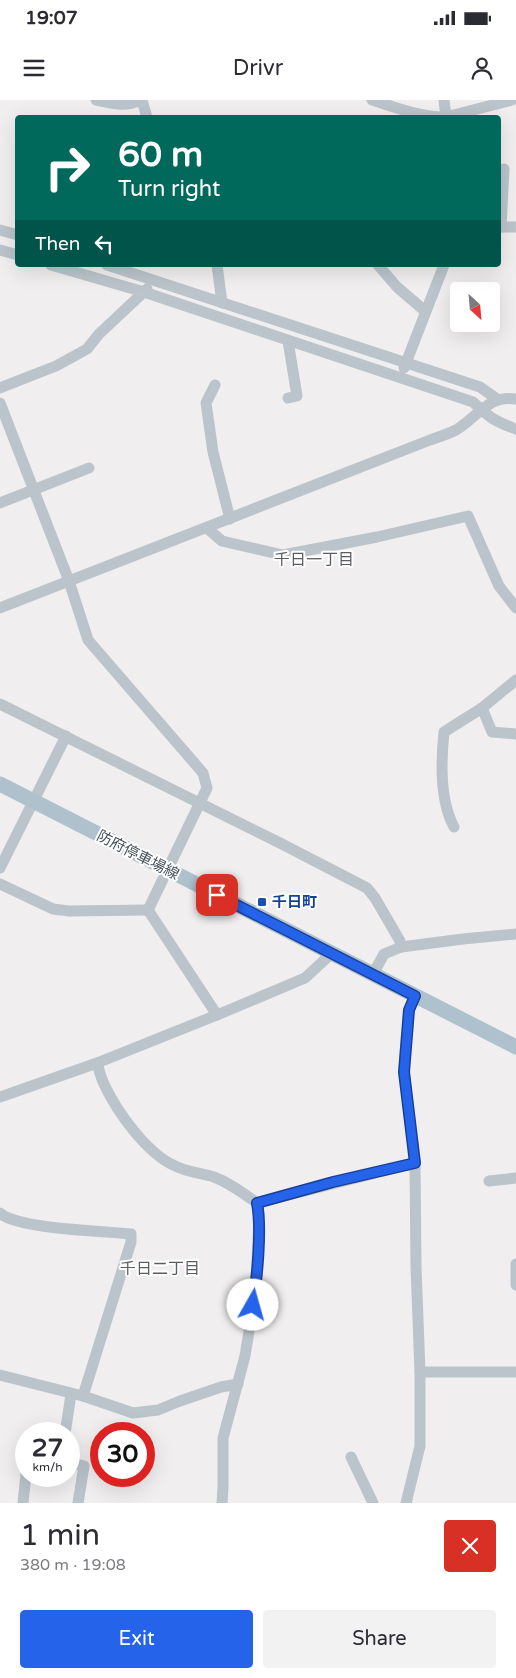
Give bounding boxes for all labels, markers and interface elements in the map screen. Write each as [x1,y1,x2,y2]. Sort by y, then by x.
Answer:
text: 19:07 [25,7,78,29]
icon: menu [20,54,48,82]
icon: person [468,54,496,82]
text: Drivr [233,55,283,81]
text: 60 m [118,134,203,176]
icon: right [35,135,100,200]
text: Turn right [118,176,220,202]
icon: left [90,230,118,258]
text: Then [35,233,80,255]
north arrow [450,282,500,332]
map controls [450,282,500,332]
district label: 千日一丁目 [274,550,354,570]
street label: 防府停車場線 [94,827,182,883]
pin [196,874,238,916]
icon: arrive [203,881,231,909]
place label: 千日町 [272,893,317,911]
marker: 千日町 [256,896,268,908]
district label: 千日二丁目 [120,1259,200,1279]
position arrow [226,1278,278,1330]
speed limit sign: 30 [90,1422,155,1487]
text: 27 [32,1433,63,1463]
text: km/h [32,1460,63,1474]
text: 1 min [20,1517,100,1554]
button: close [444,1520,496,1572]
text: 380 m · 19:08 [20,1555,126,1575]
button: Exit [20,1610,253,1668]
button: Share [263,1610,496,1668]

